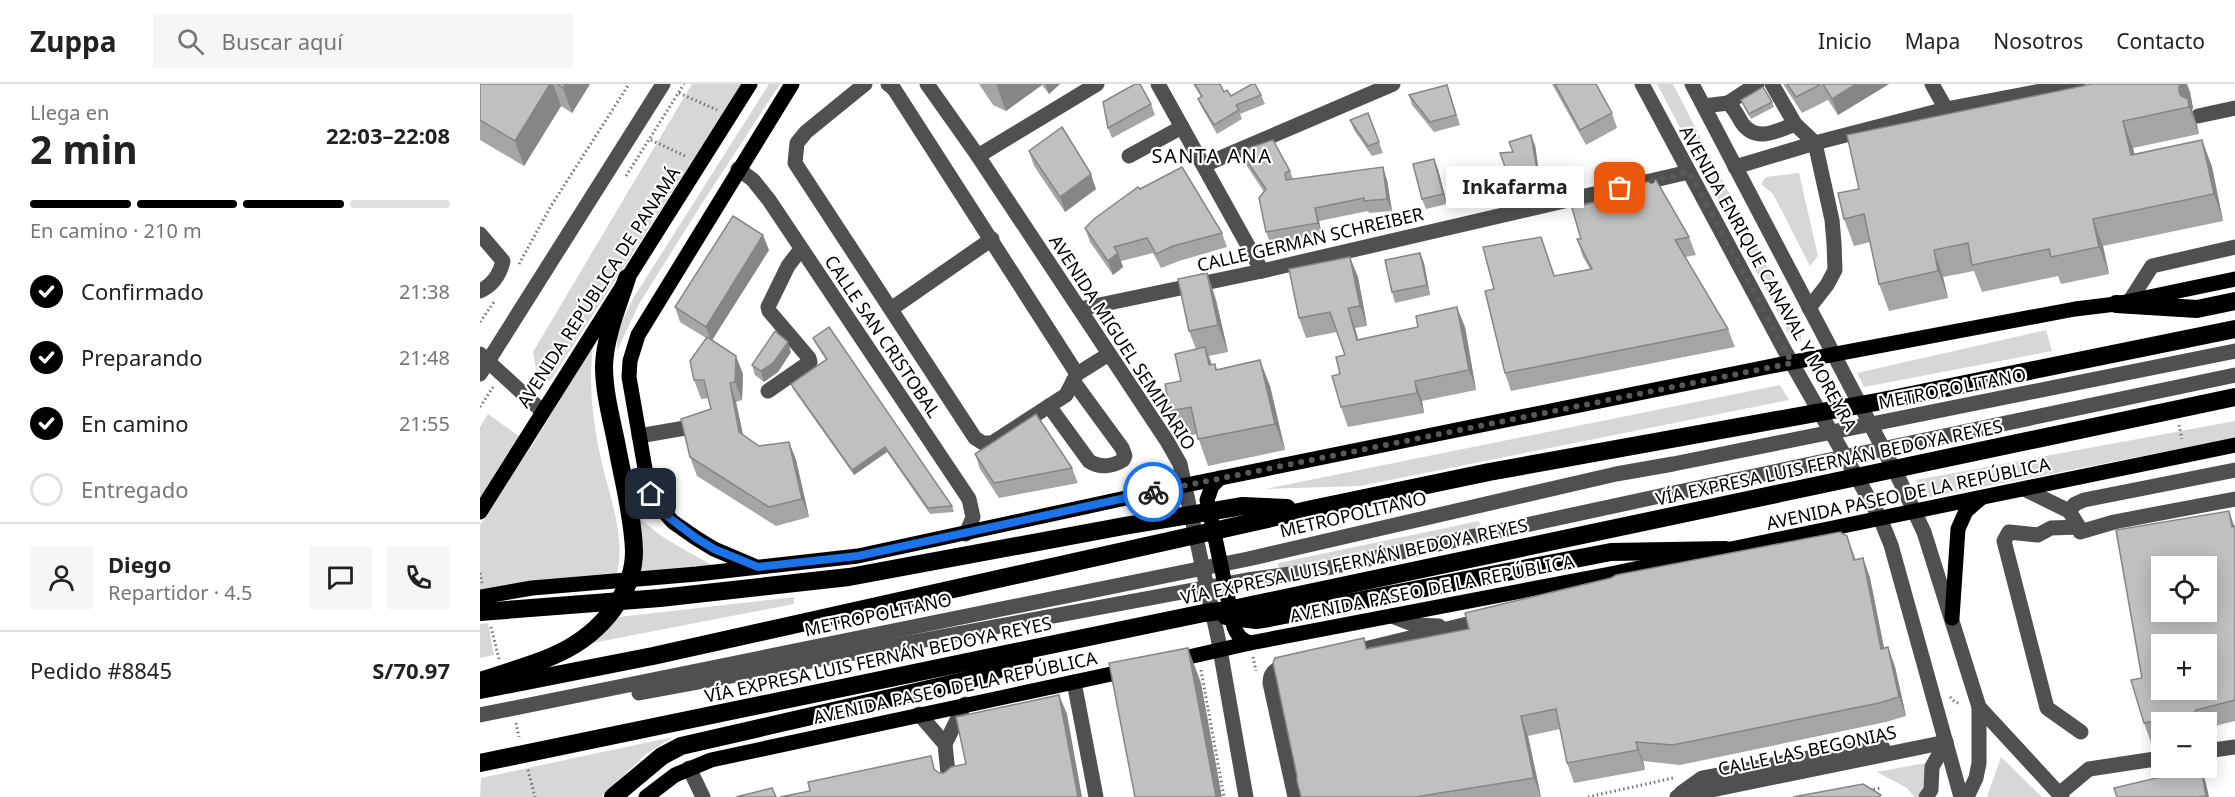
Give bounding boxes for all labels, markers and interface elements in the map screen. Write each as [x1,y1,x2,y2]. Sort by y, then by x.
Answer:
search box [153,14,573,68]
text: Zuppa [30,22,117,60]
icon: search [174,25,207,58]
text: Buscar aquí [222,26,343,56]
text: Inicio [1818,27,1872,55]
text: Mapa [1905,27,1960,55]
text: Nosotros [1993,27,2083,55]
text: Contacto [2116,27,2205,55]
text: Llega en [30,99,109,126]
text: 22:03–22:08 [326,120,450,150]
street label: AVENIDA ENRIQUE CANAVAL Y MOREYRA [1675,121,1864,435]
text: 2 min [30,122,137,175]
district label: SANTA ANA [1152,142,1272,169]
street label: AVENIDA REPÚBLICA DE PANAMÁ [511,162,685,412]
pin [1594,162,1645,213]
callout: Inkafarma [1446,167,1584,209]
icon: bag [1603,171,1636,204]
text: Inkafarma [1462,173,1568,200]
street label: CALLE GERMAN SCHREIBER [1194,201,1426,277]
text: En camino · 210 m [30,217,202,244]
street label: AVENIDA MIGUEL SEMINARIO [1044,230,1202,454]
street label: CALLE SAN CRISTOBAL [820,250,946,422]
icon: check [30,275,63,308]
text: Confirmado [81,276,204,306]
text: 21:38 [399,278,450,305]
icon: check [30,341,63,374]
text: Preparando [81,342,203,372]
text: 21:48 [399,344,450,371]
street label: METROPOLITANO [1876,362,2028,414]
icon: check [30,407,63,440]
text: En camino [81,408,189,438]
text: 21:55 [399,410,450,437]
street label: VÍA EXPRESA LUIS FERNÁN BEDOYA REYES [1653,413,2005,511]
street label: AVENIDA PASEO DE LA REPÚBLICA [1764,451,2052,535]
courier [1123,462,1183,522]
pin [625,468,676,519]
text: Entregado [81,474,189,504]
icon: bike [1137,476,1170,509]
icon: home [634,477,667,510]
street label: METROPOLITANO [1277,485,1429,543]
street label: VÍA EXPRESA LUIS FERNÁN BEDOYA REYES [1178,512,1530,610]
button: person [30,546,93,609]
button: chat [309,546,372,609]
button: phone [387,546,450,609]
text: Diego [108,549,171,579]
street label: AVENIDA PASEO DE LA REPÚBLICA [1288,549,1577,627]
map controls [2151,556,2217,778]
button: locate [2151,556,2217,622]
text: Repartidor · 4.5 [108,579,253,606]
street label: METROPOLITANO [802,587,954,641]
street label: VÍA EXPRESA LUIS FERNÁN BEDOYA REYES [702,610,1054,708]
button: + [2151,634,2217,700]
street label: AVENIDA PASEO DE LA REPÚBLICA [811,645,1099,729]
text: Pedido #8845 [30,655,172,685]
text: S/70.97 [372,655,450,685]
button: − [2151,712,2217,778]
street label: CALLE LAS BEGONIAS [1716,719,1899,781]

